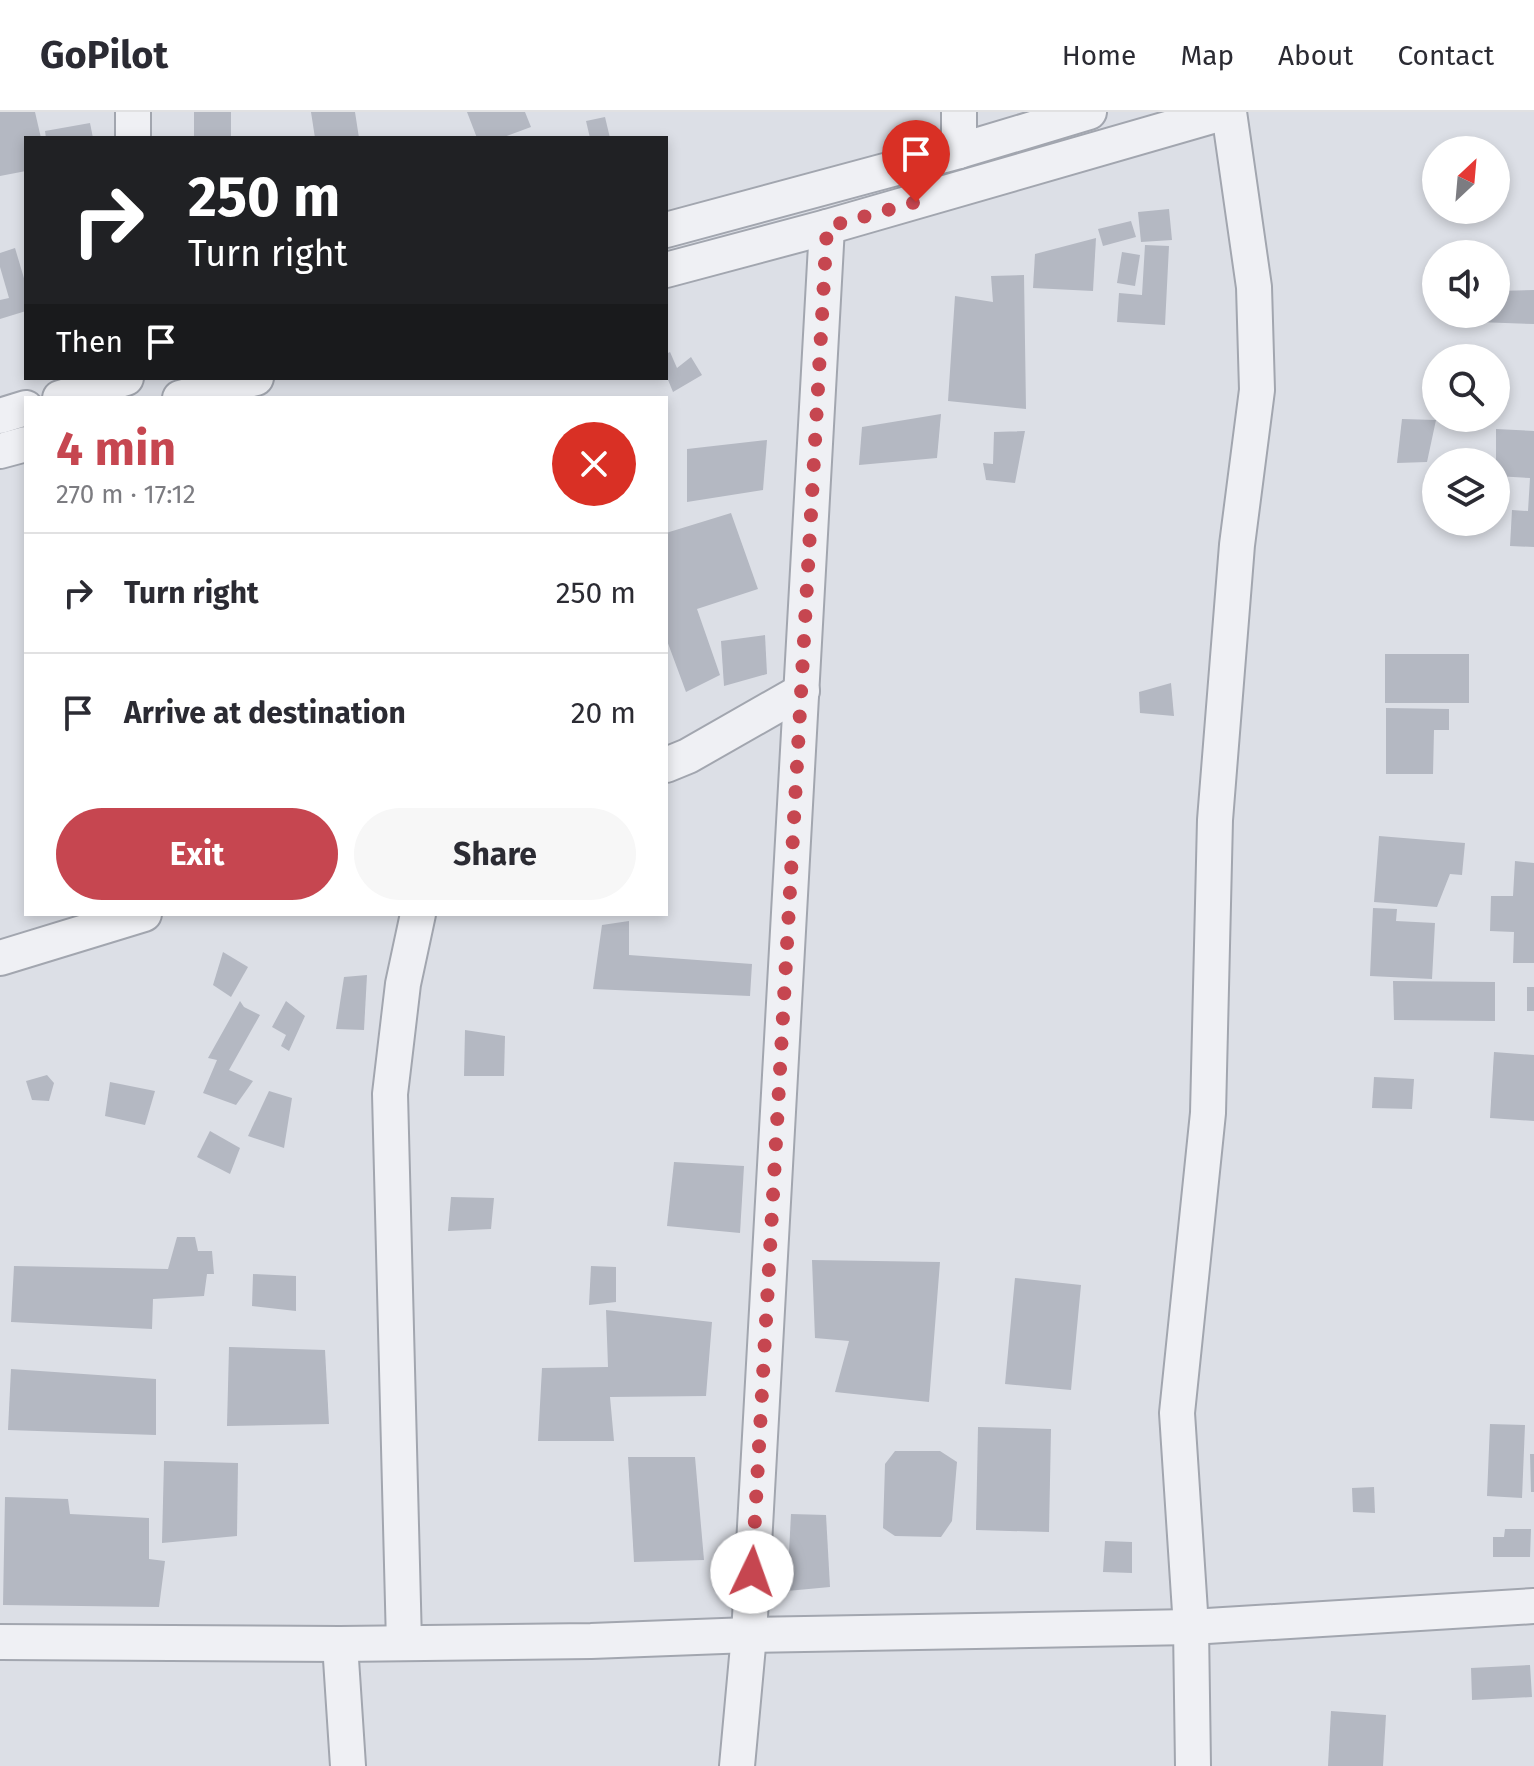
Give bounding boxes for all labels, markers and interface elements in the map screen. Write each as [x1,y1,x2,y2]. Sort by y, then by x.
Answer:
text: GoPilot [40,32,168,78]
text: Home [1062,39,1136,72]
text: Map [1180,39,1234,72]
text: About [1278,39,1353,72]
text: Contact [1397,39,1494,72]
pin [882,120,950,202]
icon: arrive [894,132,938,176]
north arrow [1422,136,1510,224]
map controls [1422,136,1510,536]
text: 250 m [188,164,340,231]
icon: right [56,168,160,272]
text: Turn right [188,232,348,276]
button: sound [1422,240,1510,328]
icon: arrive [139,320,183,364]
text: Then [56,324,123,360]
button: search [1422,344,1510,432]
text: 4 min [56,420,176,478]
button: close [552,422,636,506]
button: layers [1422,448,1510,536]
text: 270 m · 17:12 [56,479,196,510]
icon: right [56,571,100,615]
text: Turn right [124,575,259,611]
text: 250 m [556,575,636,611]
icon: arrive [56,691,100,735]
text: Arrive at destination [124,695,406,731]
text: 20 m [571,695,636,731]
button: Exit [56,808,338,900]
button: Share [354,808,636,900]
position arrow [710,1530,794,1614]

